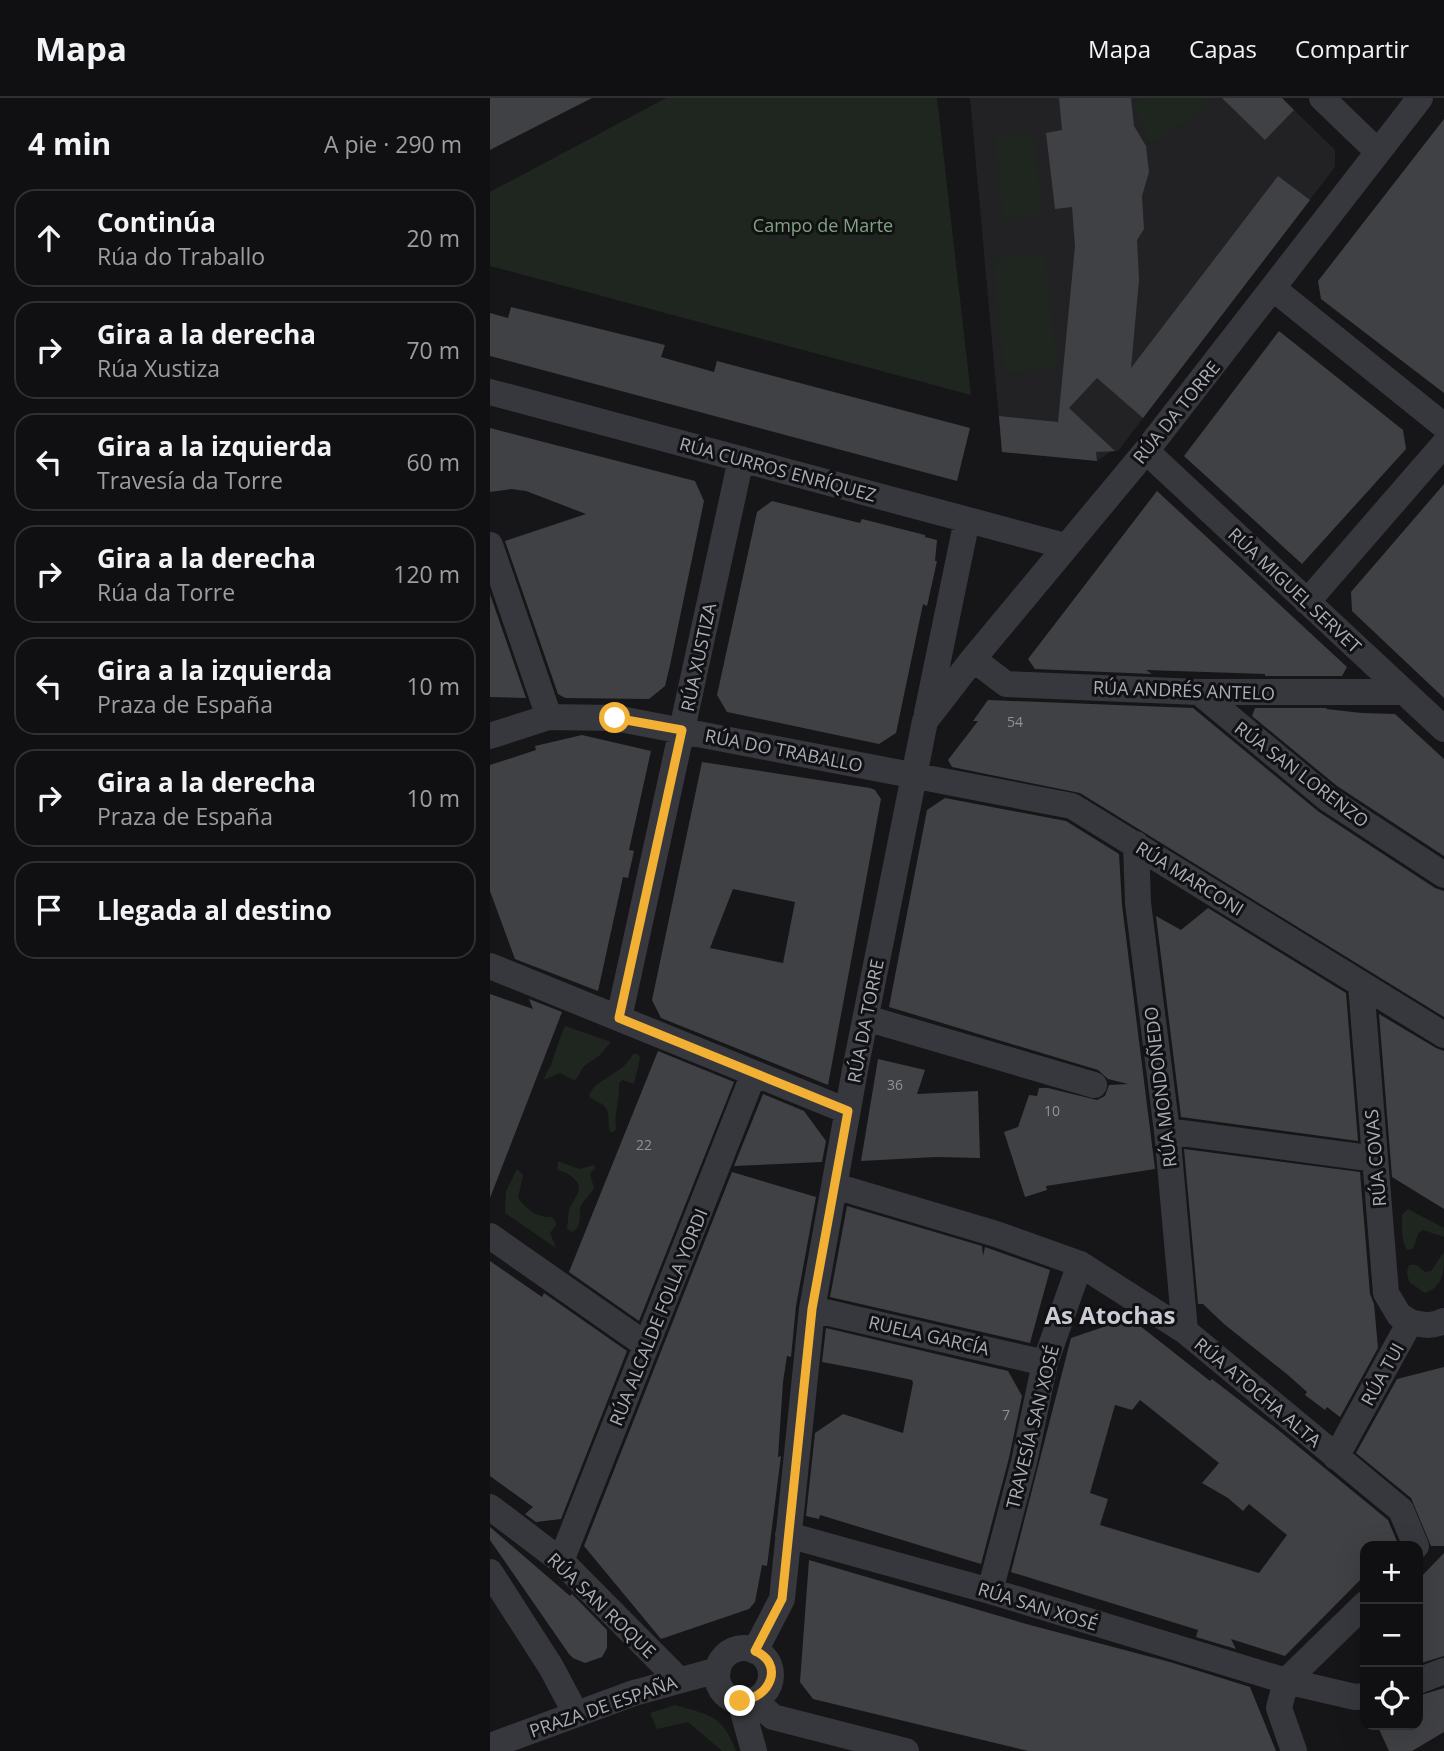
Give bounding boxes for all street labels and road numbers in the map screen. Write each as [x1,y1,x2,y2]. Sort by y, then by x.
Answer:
street label: RÚA DA TORRE [1127,356,1225,468]
street label: RÚA CURROS ENRÍQUEZ [677,431,879,507]
street label: RÚA MIGUEL SERVET [1223,522,1367,658]
street label: RÚA XUSTIZA [675,600,721,713]
street label: RÚA ANDRÉS ANTELO [1093,675,1275,705]
street label: RÚA SAN LORENZO [1230,716,1374,832]
street label: RÚA DO TRABALLO [703,723,865,777]
street label: RÚA MARCONI [1132,835,1248,921]
street label: RÚA DA TORRE [841,957,889,1085]
street label: RÚA MONDOÑEDO [1138,1005,1182,1169]
street label: RÚA COVAS [1359,1108,1391,1208]
street label: RÚA ALCALDE FOLLA YORDI [603,1205,713,1429]
street label: RUELA GARCÍA [866,1309,992,1361]
street label: RÚA ATOCHA ALTA [1190,1332,1327,1452]
street label: RÚA TUI [1355,1338,1409,1410]
street label: TRAVESÍA SAN XOSÉ [1000,1343,1064,1511]
street label: RÚA SAN ROQUE [543,1547,661,1663]
street label: RÚA SAN XOSÉ [975,1576,1101,1636]
street label: PRAZA DE ESPAÑA [526,1669,680,1742]

